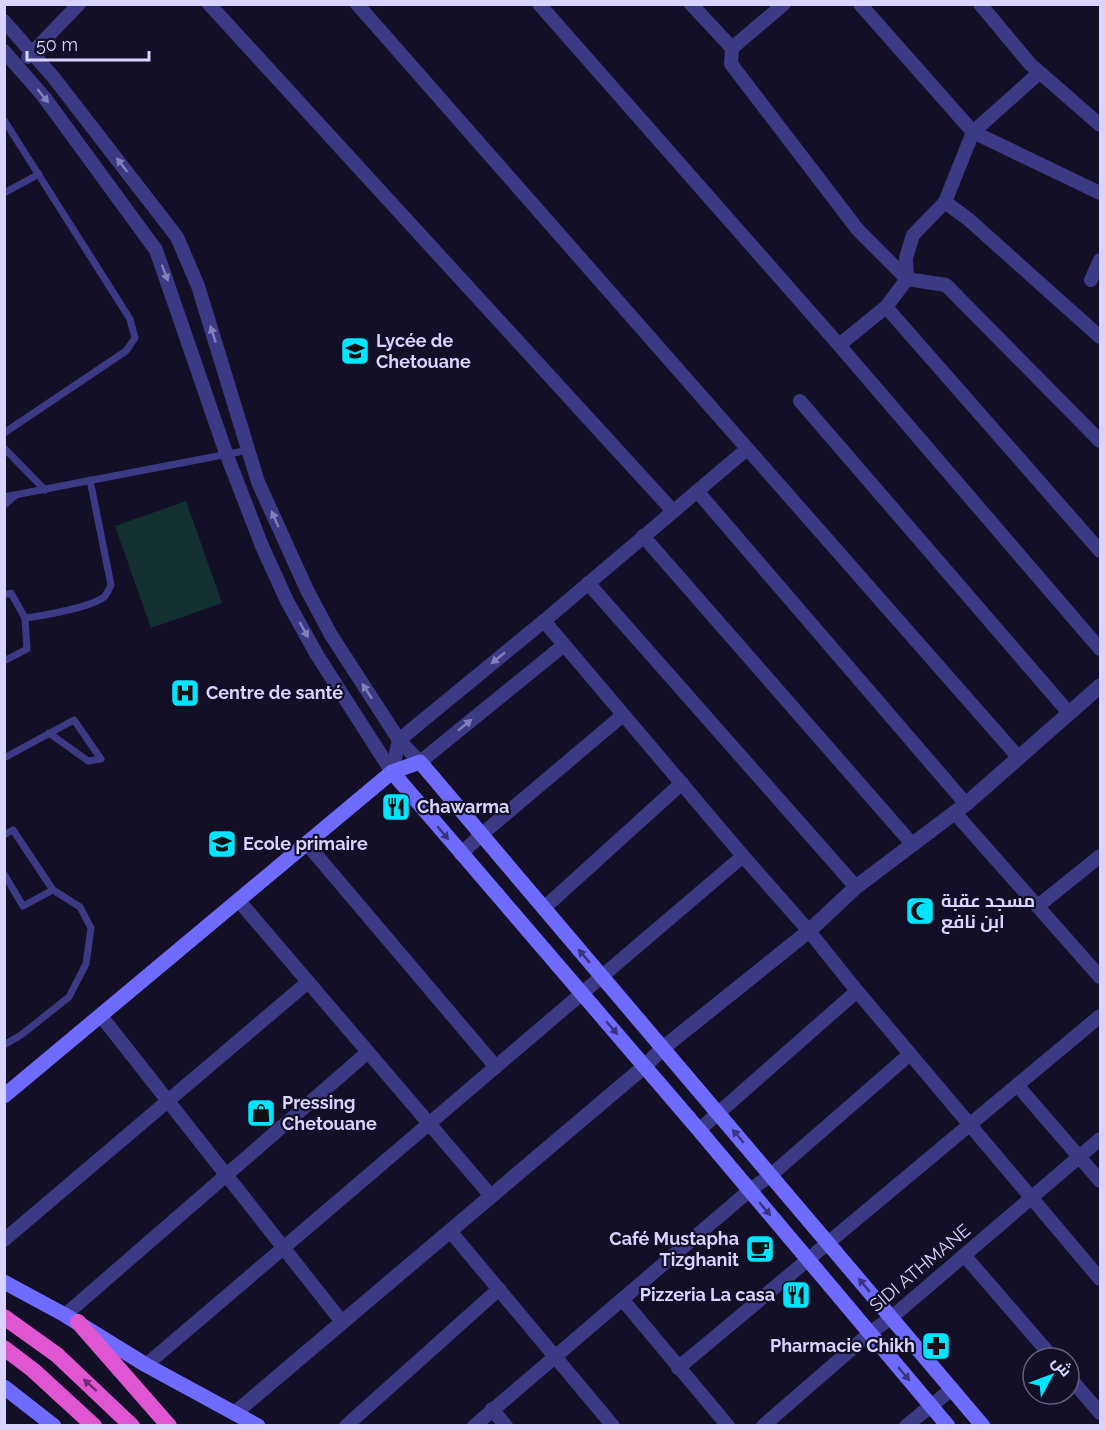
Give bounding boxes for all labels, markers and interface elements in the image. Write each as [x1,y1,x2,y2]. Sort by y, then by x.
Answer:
scale bar [27,24,148,62]
text: 50 m [36,34,78,55]
one-way arrow [36,88,48,103]
one-way arrow [116,157,128,172]
one-way arrow [160,264,170,282]
one-way arrow [208,325,218,343]
place label: Lycée de Chetouane [376,330,471,372]
school or university icon: Lycée de Chetouane [339,335,371,367]
one-way arrow [270,510,280,528]
one-way arrow [298,622,309,638]
one-way arrow [490,651,506,664]
hospital icon: Centre de santé [169,677,201,709]
place label: Centre de santé [206,682,343,703]
one-way arrow [361,683,373,699]
one-way arrow [458,719,473,732]
restaurant icon: Chawarma [380,791,412,823]
place label: Chawarma [417,796,509,817]
one-way arrow [437,825,450,841]
school or university icon: Ecole primaire [206,828,238,860]
place label: Ecole primaire [243,833,368,854]
place label: مسجد عقبة ابن نافع [941,890,1035,934]
mosque icon: مسجد عقبة ابن نافع [904,895,936,927]
one-way arrow [578,948,591,964]
one-way arrow [605,1020,618,1036]
place label: Pressing Chetouane [282,1092,377,1134]
shop icon: Pressing Chetouane [245,1097,277,1129]
one-way arrow [732,1129,745,1144]
one-way arrow [758,1201,771,1216]
street label: SIDI ATHMANE [865,1219,974,1316]
place label: Café Mustapha Tizghanit [609,1228,739,1270]
cafe icon: Café Mustapha Tizghanit [744,1233,776,1265]
one-way arrow [858,1278,871,1293]
restaurant icon: Pizzeria La casa [780,1279,812,1311]
place label: Pizzeria La casa [640,1284,775,1305]
pharmacy icon: Pharmacie Chikh [920,1330,952,1362]
place label: Pharmacie Chikh [770,1335,915,1356]
north arrow [1021,1346,1081,1406]
text: ش [1048,1353,1076,1380]
one-way arrow [898,1366,911,1382]
one-way arrow [82,1378,97,1392]

